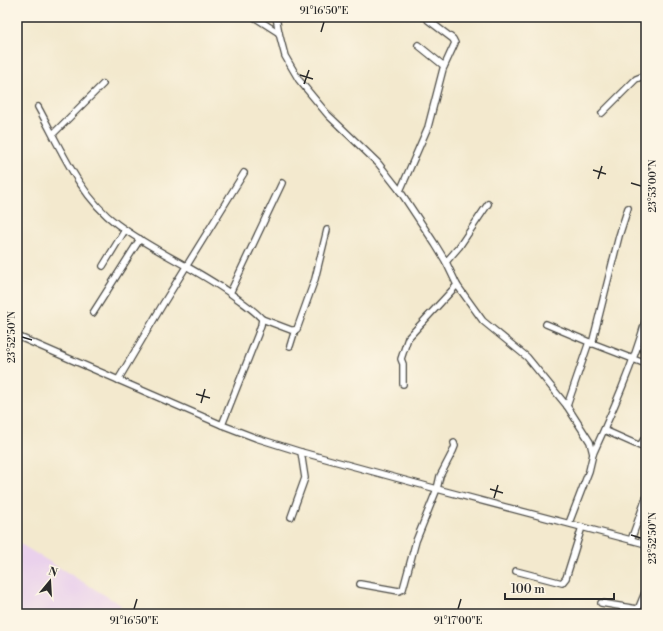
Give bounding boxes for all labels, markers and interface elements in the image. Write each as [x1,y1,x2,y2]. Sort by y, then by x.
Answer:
text: 91°16'50"E [300,5,349,17]
text: 23°53'00"N [647,159,659,212]
text: 23°52'50"N [6,311,18,363]
text: 23°52'50"N [647,512,659,564]
north arrow [30,561,70,601]
text: N [46,564,59,581]
scale bar [505,575,614,601]
text: 100 m [511,582,545,597]
text: 91°16'50"E [110,615,159,627]
text: 91°17'00"E [434,615,483,627]

